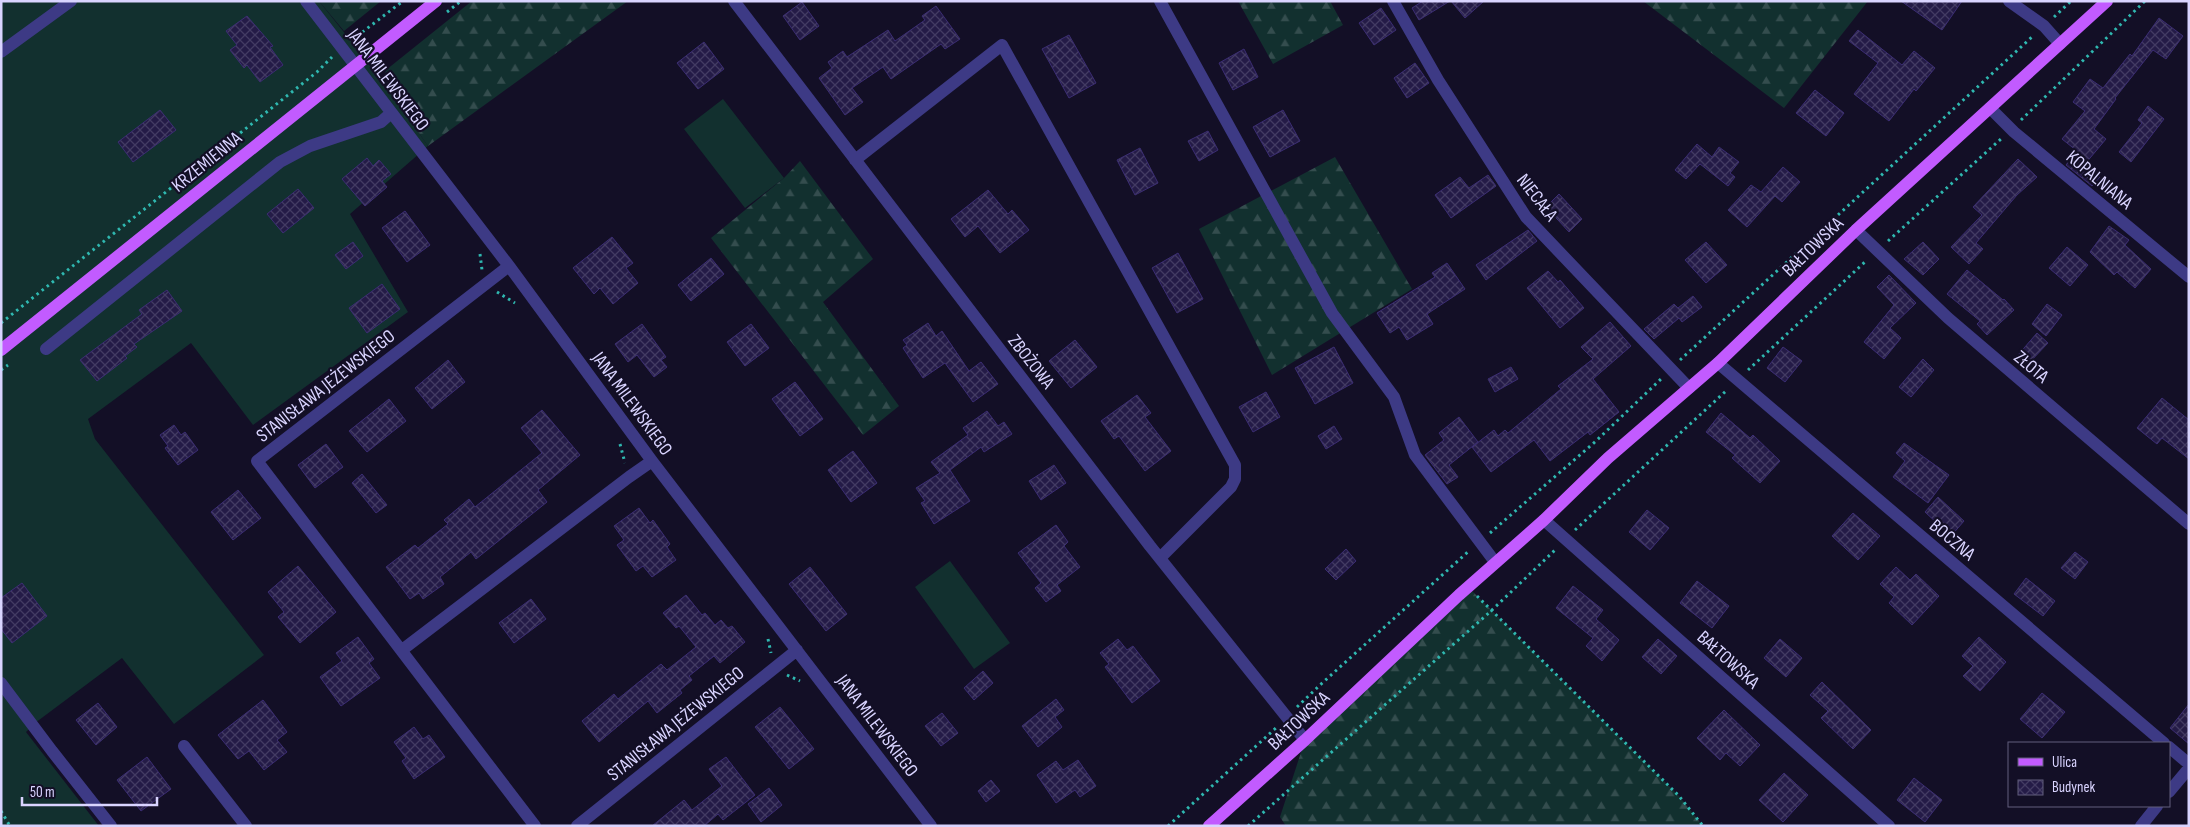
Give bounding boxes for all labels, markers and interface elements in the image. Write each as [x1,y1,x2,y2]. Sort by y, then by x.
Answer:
street label: JANA MILEWSKIEGO [341,23,434,136]
street label: KRZEMIENNA [167,126,247,197]
street label: KOPALNIANA [2061,146,2138,215]
street label: NIECAŁA [1511,170,1563,227]
street label: BAŁTOWSKA [1778,212,1849,282]
street label: STANISŁAWA JEŻEWSKIEGO [252,325,400,447]
street label: ZBOŻOWA [1003,330,1060,394]
street label: ZŁOTA [2009,346,2054,389]
street label: JANA MILEWSKIEGO [586,347,677,460]
street label: BOCZNA [1924,514,1980,566]
street label: BAŁTOWSKA [1692,626,1765,695]
street label: STANISŁAWA JEŻEWSKIEGO [603,662,749,786]
street label: JANA MILEWSKIEGO [830,669,923,782]
street label: BAŁTOWSKA [1263,686,1335,756]
legend [2008,742,2170,807]
text: Ulica [2052,753,2077,772]
scale bar [22,774,158,806]
text: Budynek [2052,778,2095,797]
text: 50 m [30,783,55,802]

